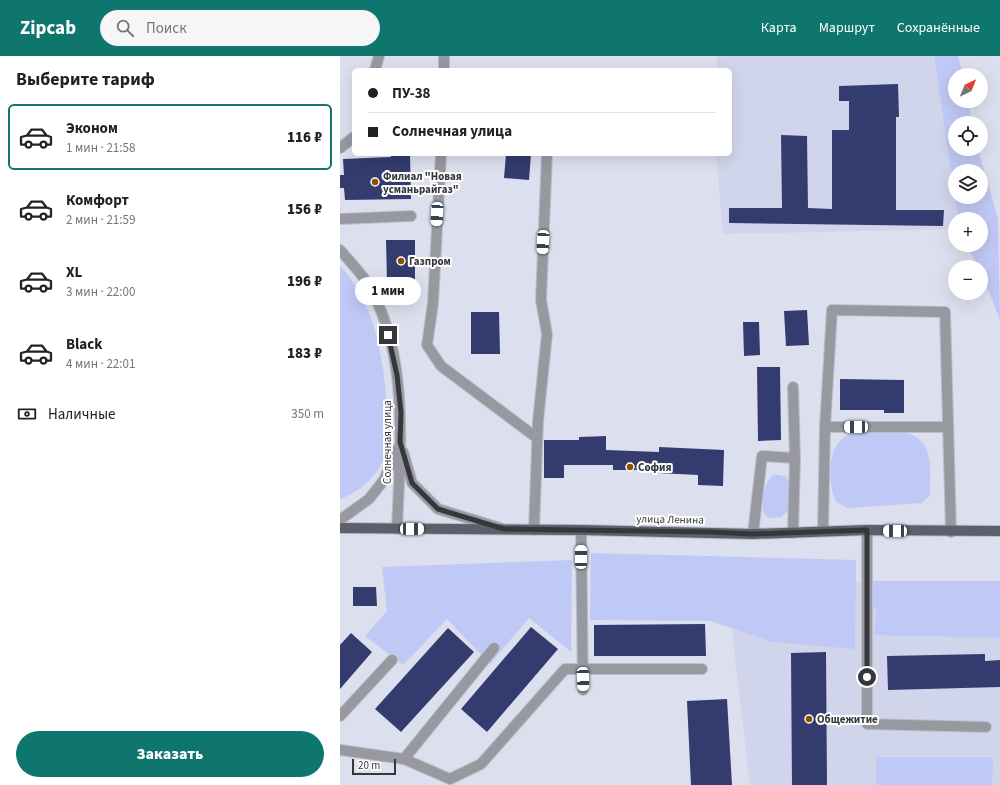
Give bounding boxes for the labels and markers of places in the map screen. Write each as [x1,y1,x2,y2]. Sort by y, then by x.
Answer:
place label: Филиал "Новая усманьрайгаз" [383,169,462,197]
marker: Филиал "Новая усманьрайгаз" [370,177,380,187]
place label: Газпром [409,254,451,269]
marker: Газпром [396,256,406,266]
place label: София [638,460,671,475]
marker: София [625,462,635,472]
place label: Общежитие [817,712,878,727]
marker: Общежитие [804,714,814,724]

